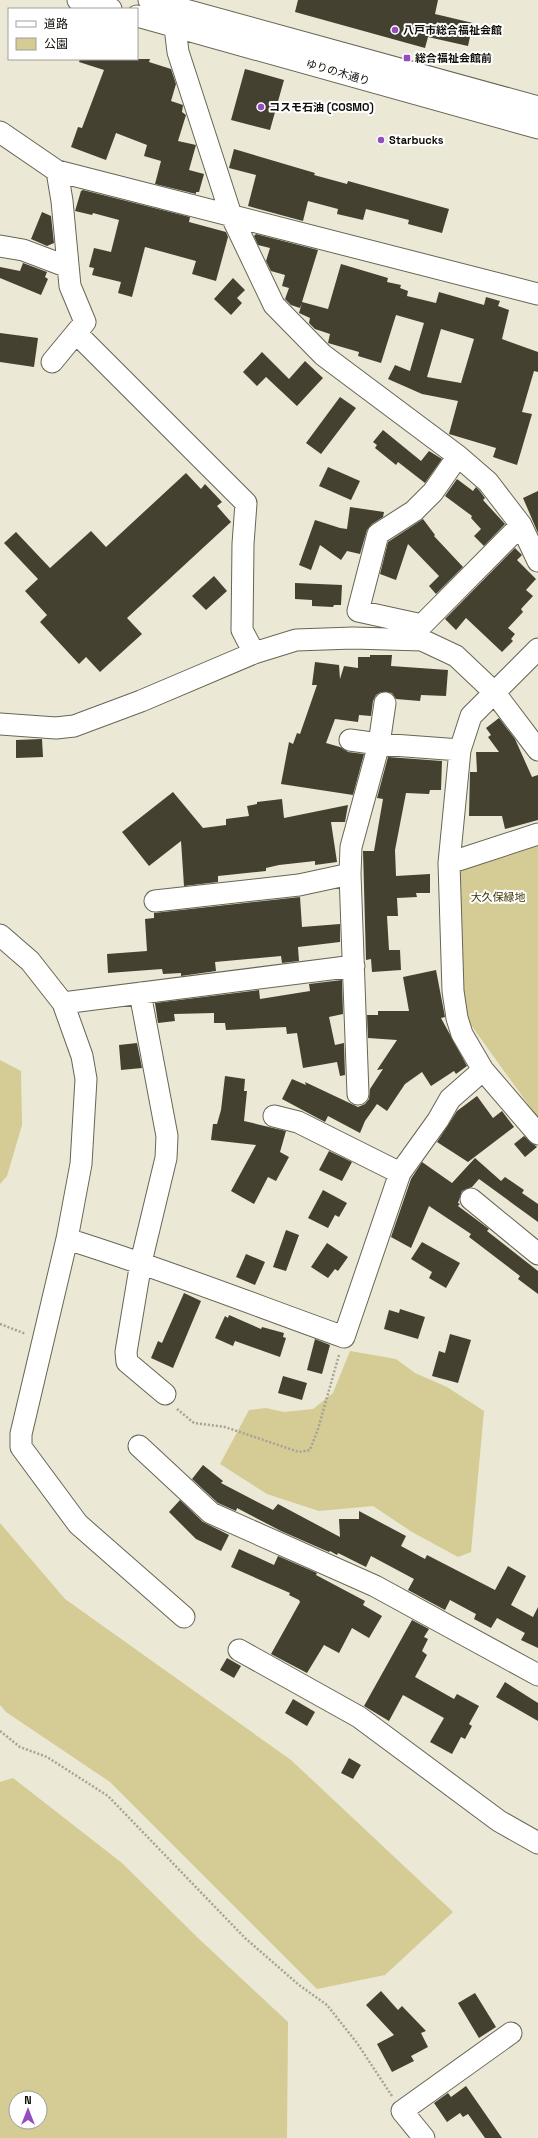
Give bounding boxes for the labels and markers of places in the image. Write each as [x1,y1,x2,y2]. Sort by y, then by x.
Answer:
place label: 八戸市総合福祉会館 [403,23,502,37]
marker: 八戸市総合福祉会館 [390,25,400,35]
place label: 総合福祉会館前 [415,51,492,65]
marker: 総合福祉会館前 [402,53,412,63]
place label: コスモ石油 (COSMO) [269,100,374,115]
marker: コスモ石油 (COSMO) [256,102,266,112]
place label: Starbucks [389,133,444,147]
marker: Starbucks [376,135,386,145]

